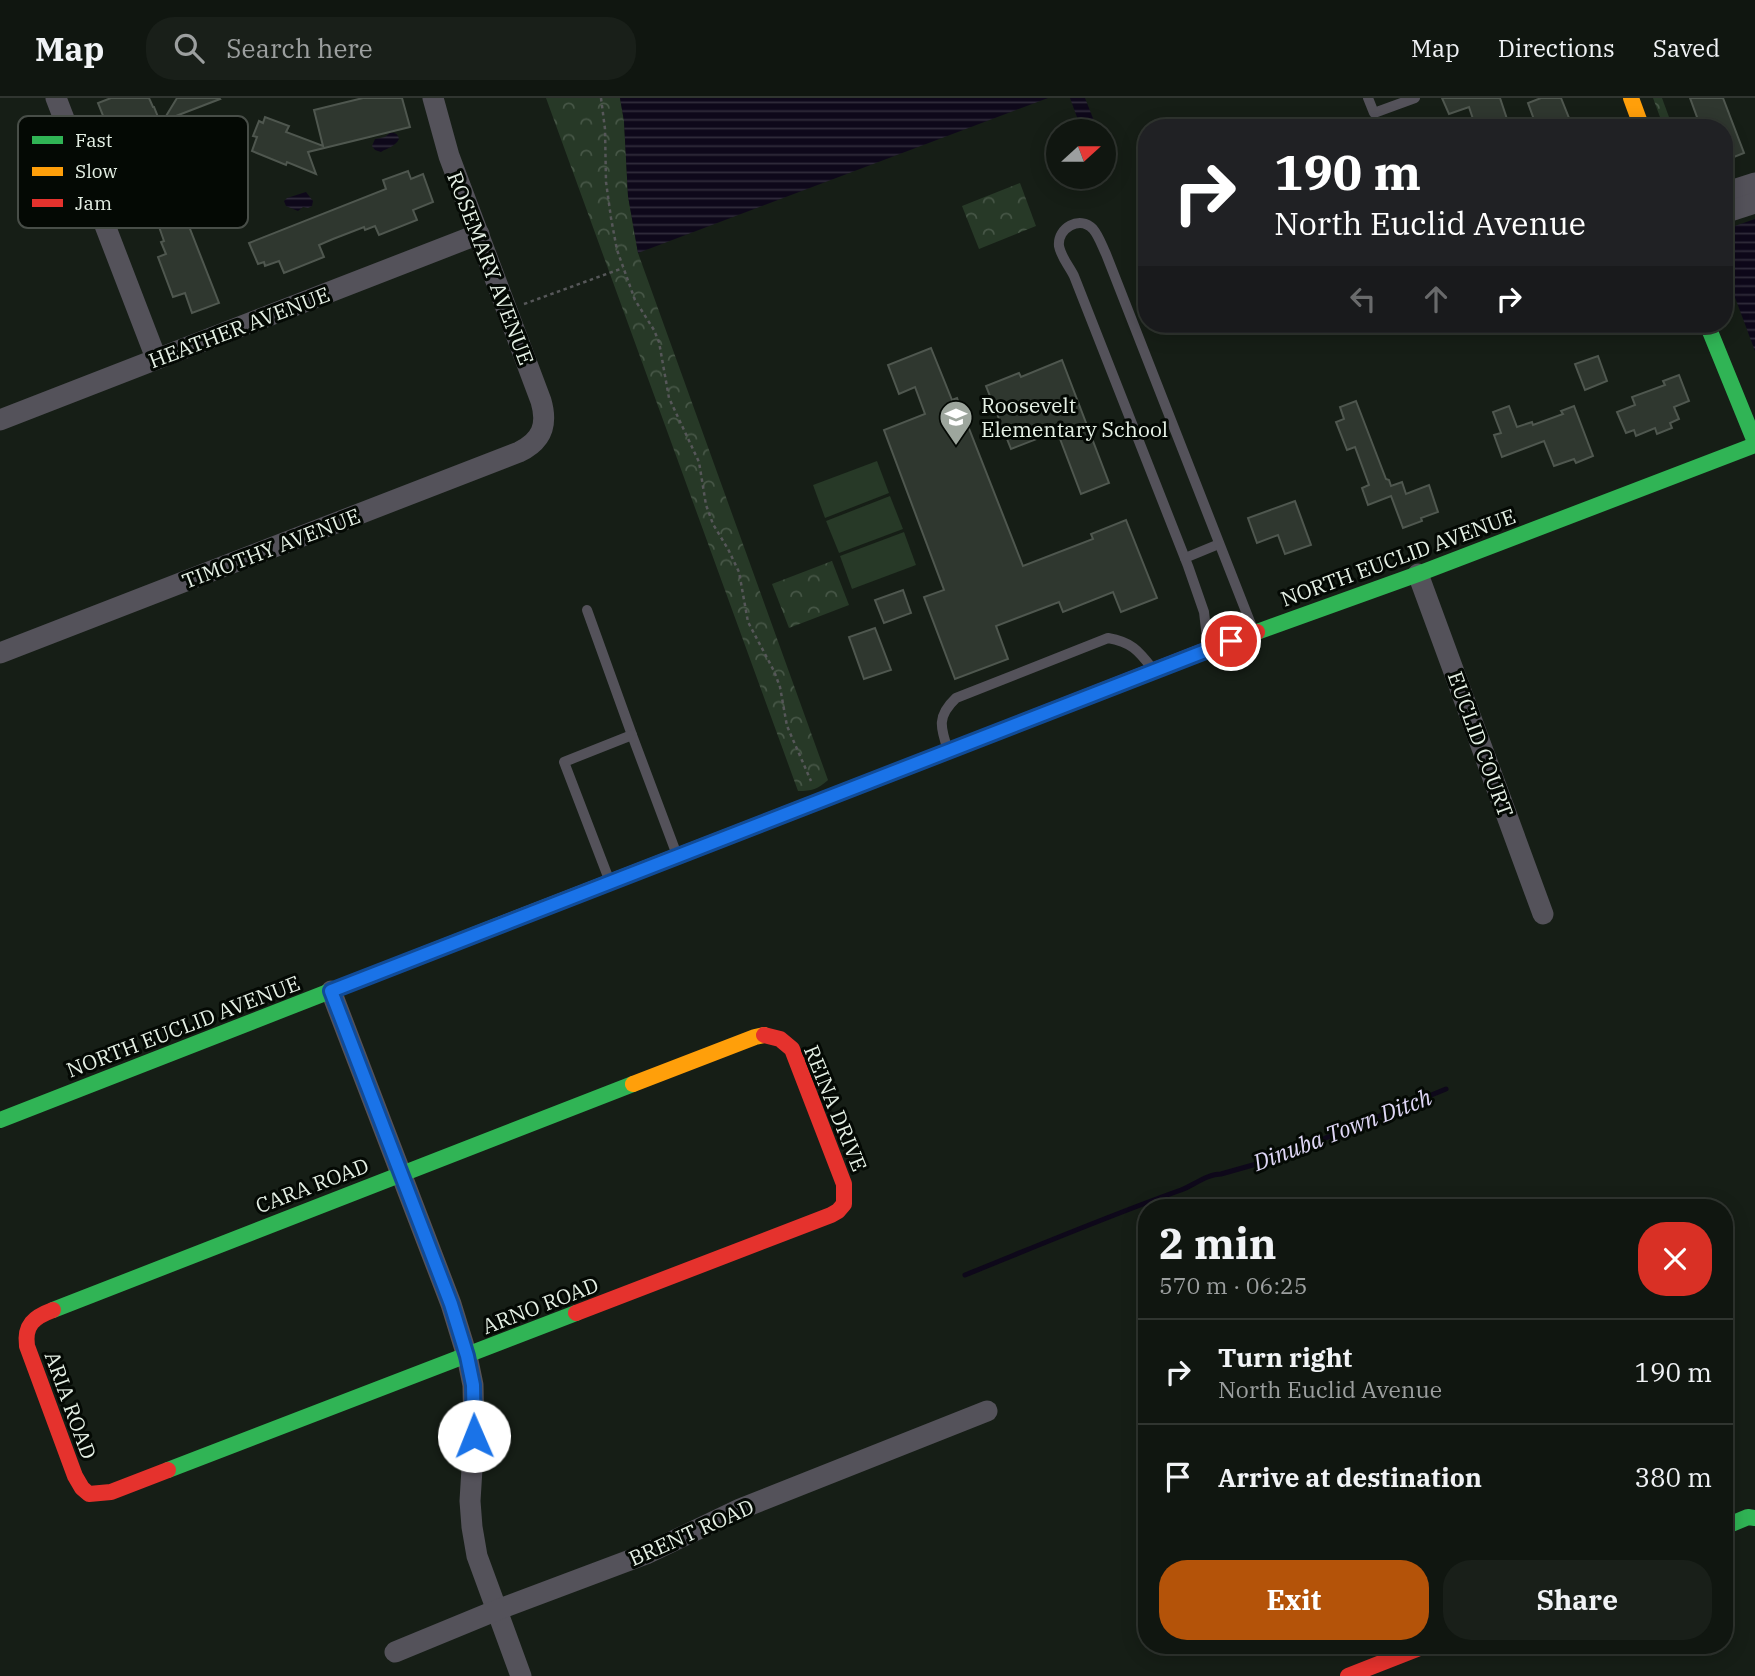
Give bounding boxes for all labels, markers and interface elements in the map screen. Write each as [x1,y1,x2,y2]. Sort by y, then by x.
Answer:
search box [146,17,636,80]
text: Map [35,27,104,70]
icon: search [170,29,208,67]
text: Search here [226,31,373,65]
text: Map [1411,32,1460,64]
text: Directions [1498,32,1615,64]
text: Saved [1653,32,1720,64]
legend [18,116,248,228]
north arrow [1046,119,1116,189]
map controls [1046,119,1116,189]
text: Fast [75,128,113,152]
text: 190 m [1274,140,1421,203]
icon: right [1159,147,1250,238]
text: Slow [75,159,117,183]
street label: ROSEMARY AVENUE [441,167,541,369]
text: Jam [75,191,112,215]
text: North Euclid Avenue [1274,202,1586,244]
street label: HEATHER AVENUE [144,280,334,374]
icon: left [1344,280,1382,318]
icon: ahead [1417,280,1455,318]
icon: right [1490,280,1528,318]
place label: Roosevelt Elementary School [981,391,1168,443]
school or university icon: Roosevelt Elementary School [937,398,975,447]
street label: TIMOTHY AVENUE [178,501,364,595]
street label: NORTH EUCLID AVENUE [1277,501,1519,613]
pin [1201,611,1261,671]
icon: arrive [1212,622,1250,660]
street label: EUCLID COURT [1442,667,1520,821]
street label: NORTH EUCLID AVENUE [62,968,304,1084]
street label: REINA DRIVE [798,1041,874,1175]
water label: Dinuba Town Ditch [1248,1081,1436,1177]
street label: CARA ROAD [251,1151,373,1219]
text: 2 min [1159,1216,1277,1271]
button: close [1638,1222,1712,1296]
street label: ARNO ROAD [478,1270,602,1340]
text: 570 m · 06:25 [1159,1270,1308,1300]
text: Turn right [1218,1340,1352,1374]
street label: ARIA ROAD [39,1347,103,1463]
icon: right [1159,1353,1197,1391]
text: 190 m [1634,1355,1712,1389]
text: North Euclid Avenue [1218,1374,1442,1404]
position arrow [437,1399,511,1473]
icon: arrive [1159,1458,1197,1496]
text: Arrive at destination [1218,1460,1482,1494]
text: 380 m [1634,1460,1712,1494]
street label: BRENT ROAD [624,1492,758,1572]
button: Exit [1159,1560,1429,1640]
button: Share [1443,1560,1712,1640]

